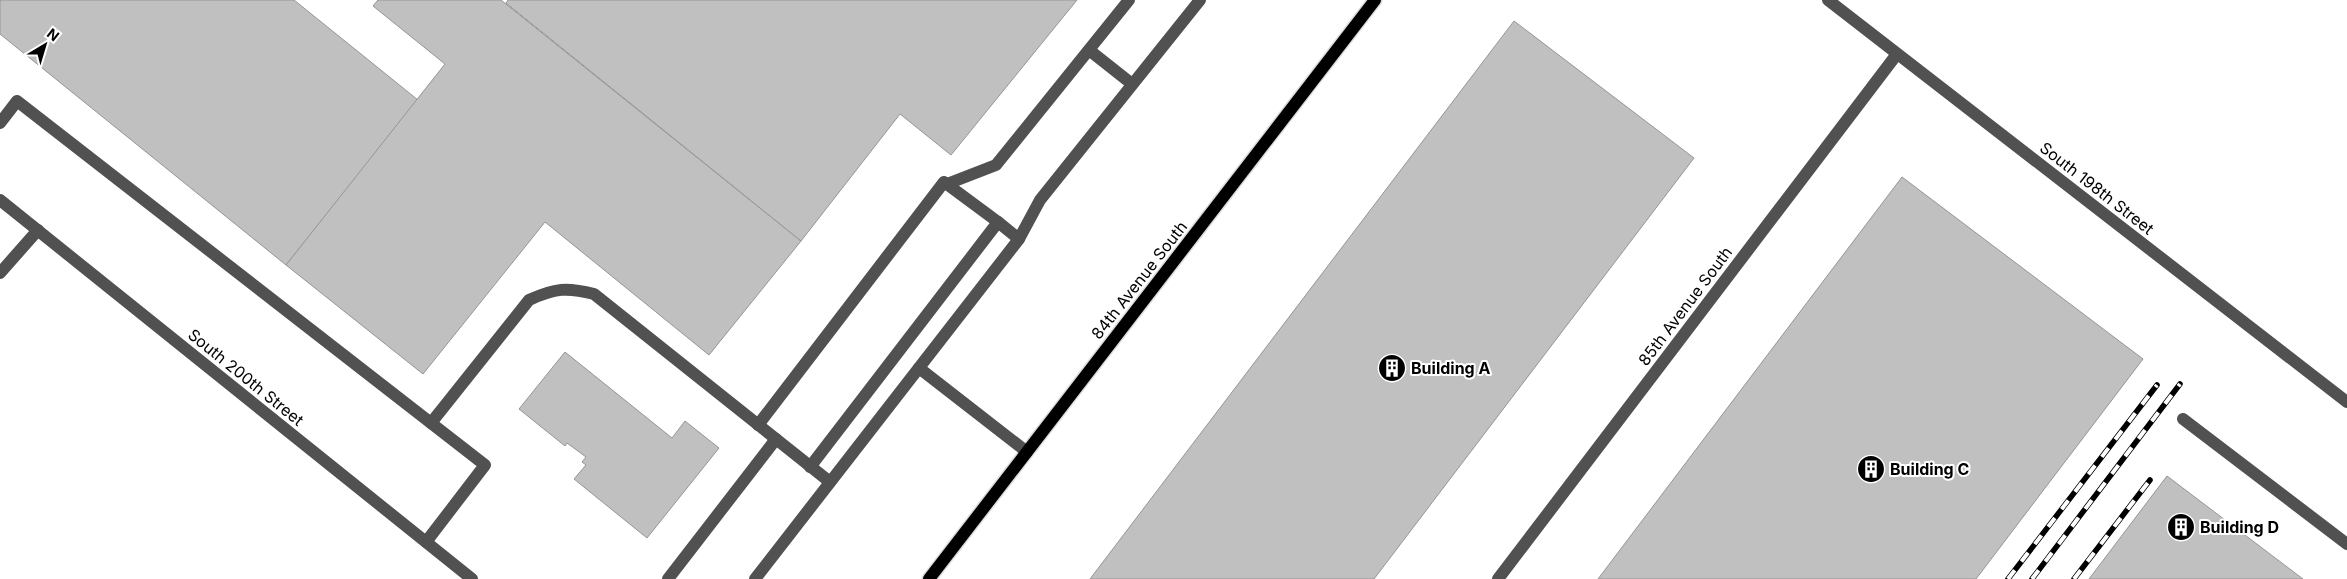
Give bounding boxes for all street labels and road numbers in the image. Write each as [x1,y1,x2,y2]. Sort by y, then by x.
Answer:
street label: South 198th Street [2036,137,2158,239]
street label: 84th Avenue South [1087,217,1191,343]
street label: 85th Avenue South [1634,243,1736,369]
street label: South 200th Street [184,324,308,430]

